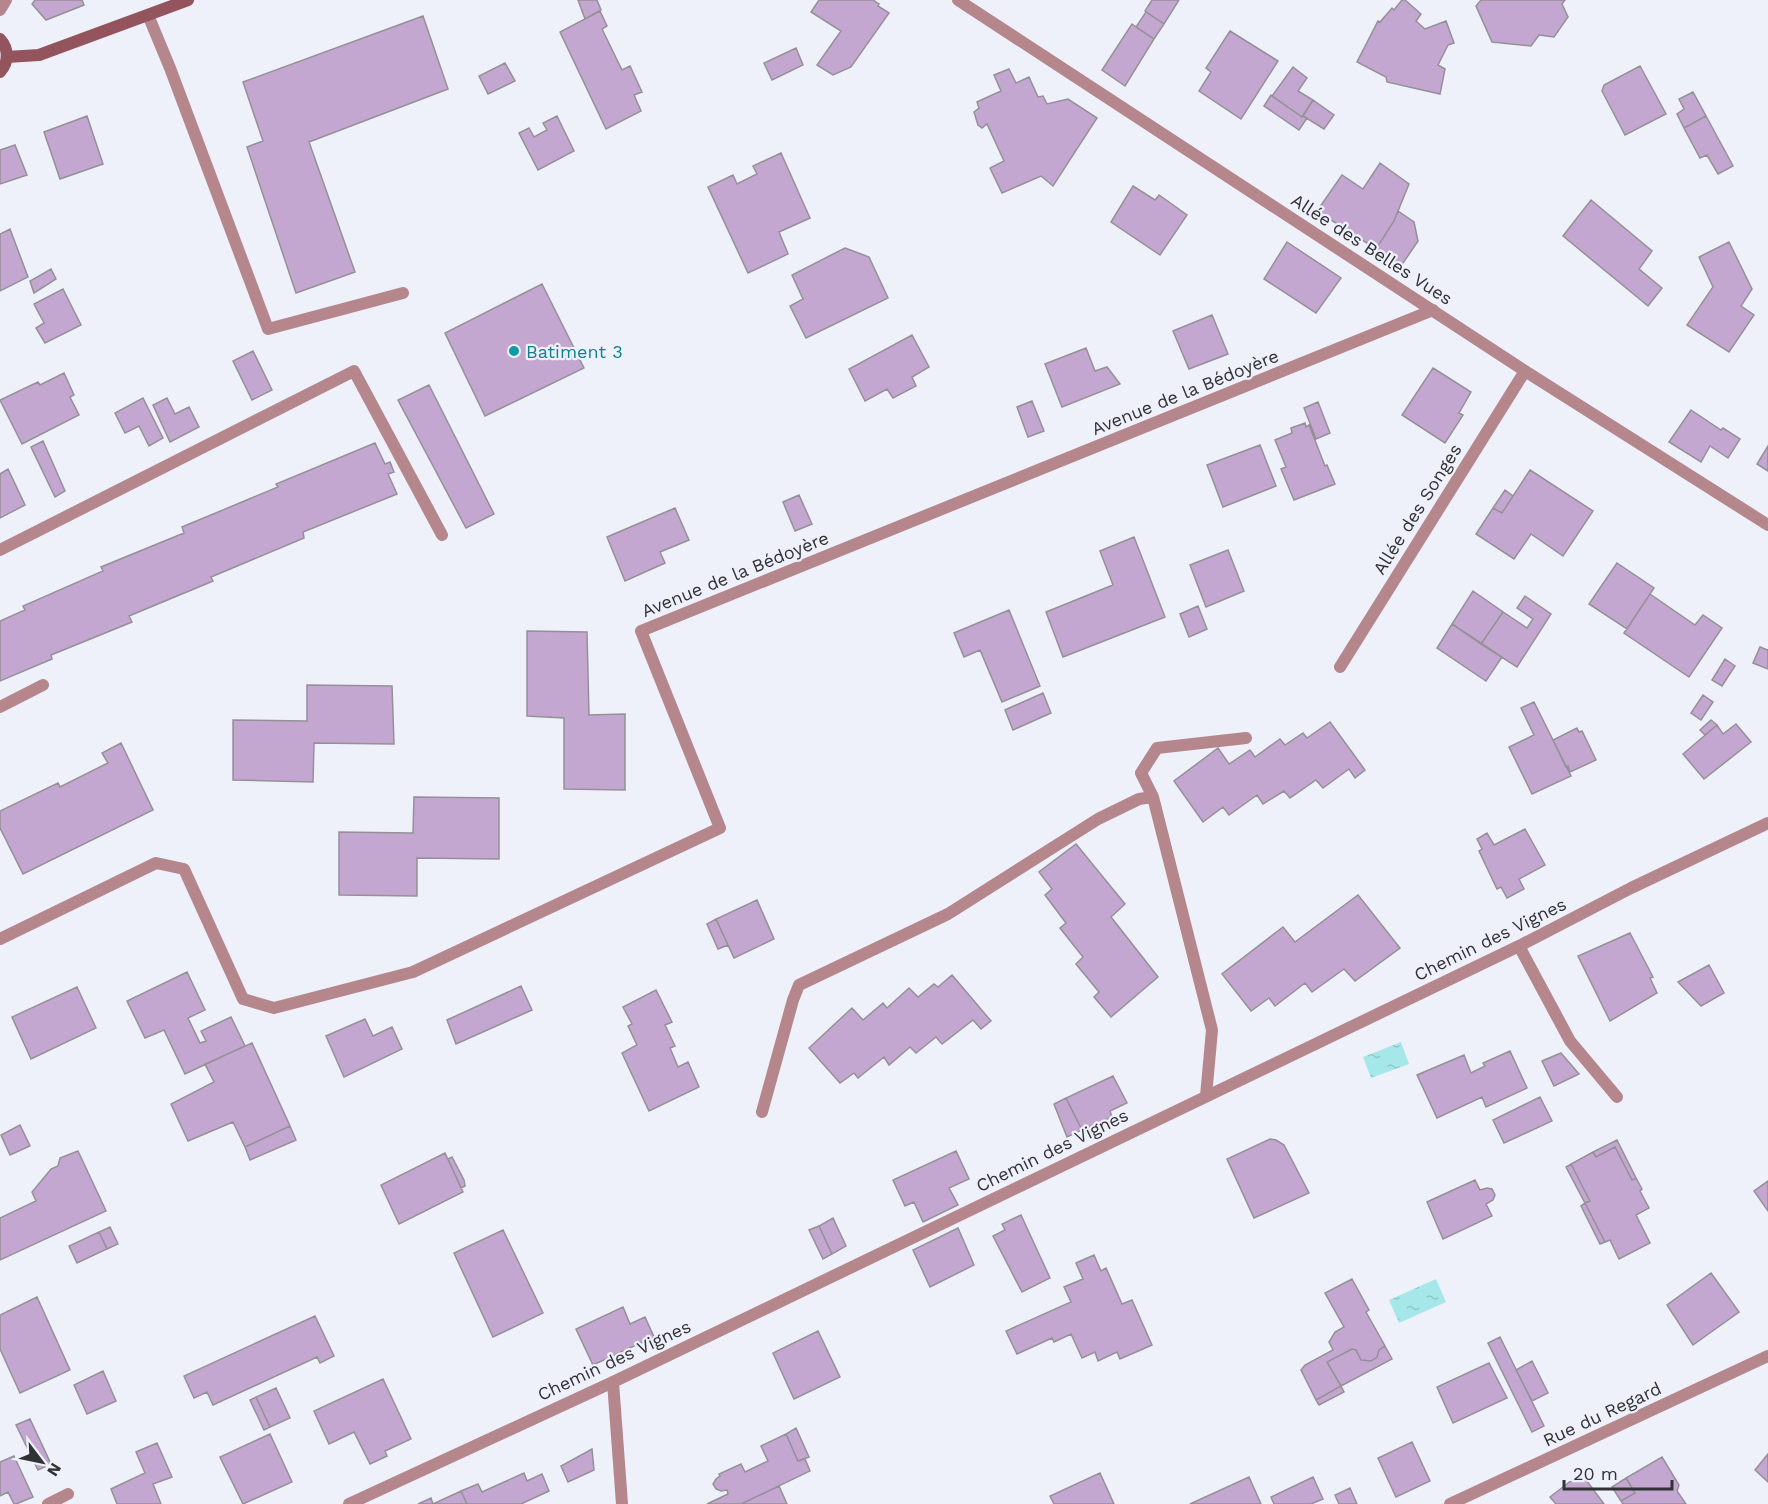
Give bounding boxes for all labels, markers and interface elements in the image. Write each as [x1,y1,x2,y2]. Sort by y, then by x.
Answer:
street label: Allée des Belles Vues [1288,189,1456,309]
place label: Batiment 3 [526,341,623,362]
marker: Batiment 3 [507,344,521,358]
street label: Avenue de la Bédoyère [1088,345,1282,439]
street label: Allée des Songes [1368,440,1466,578]
street label: Avenue de la Bédoyère [638,527,832,621]
street label: Chemin des Vignes [1410,893,1570,985]
street label: Chemin des Vignes [972,1104,1132,1196]
street label: Chemin des Vignes [534,1315,694,1405]
street label: Rue du Regard [1540,1377,1664,1451]
north arrow [12,1432,72,1492]
scale bar [1564,1453,1672,1491]
text: N [43,1460,65,1480]
text: 20 m [1573,1463,1618,1484]

